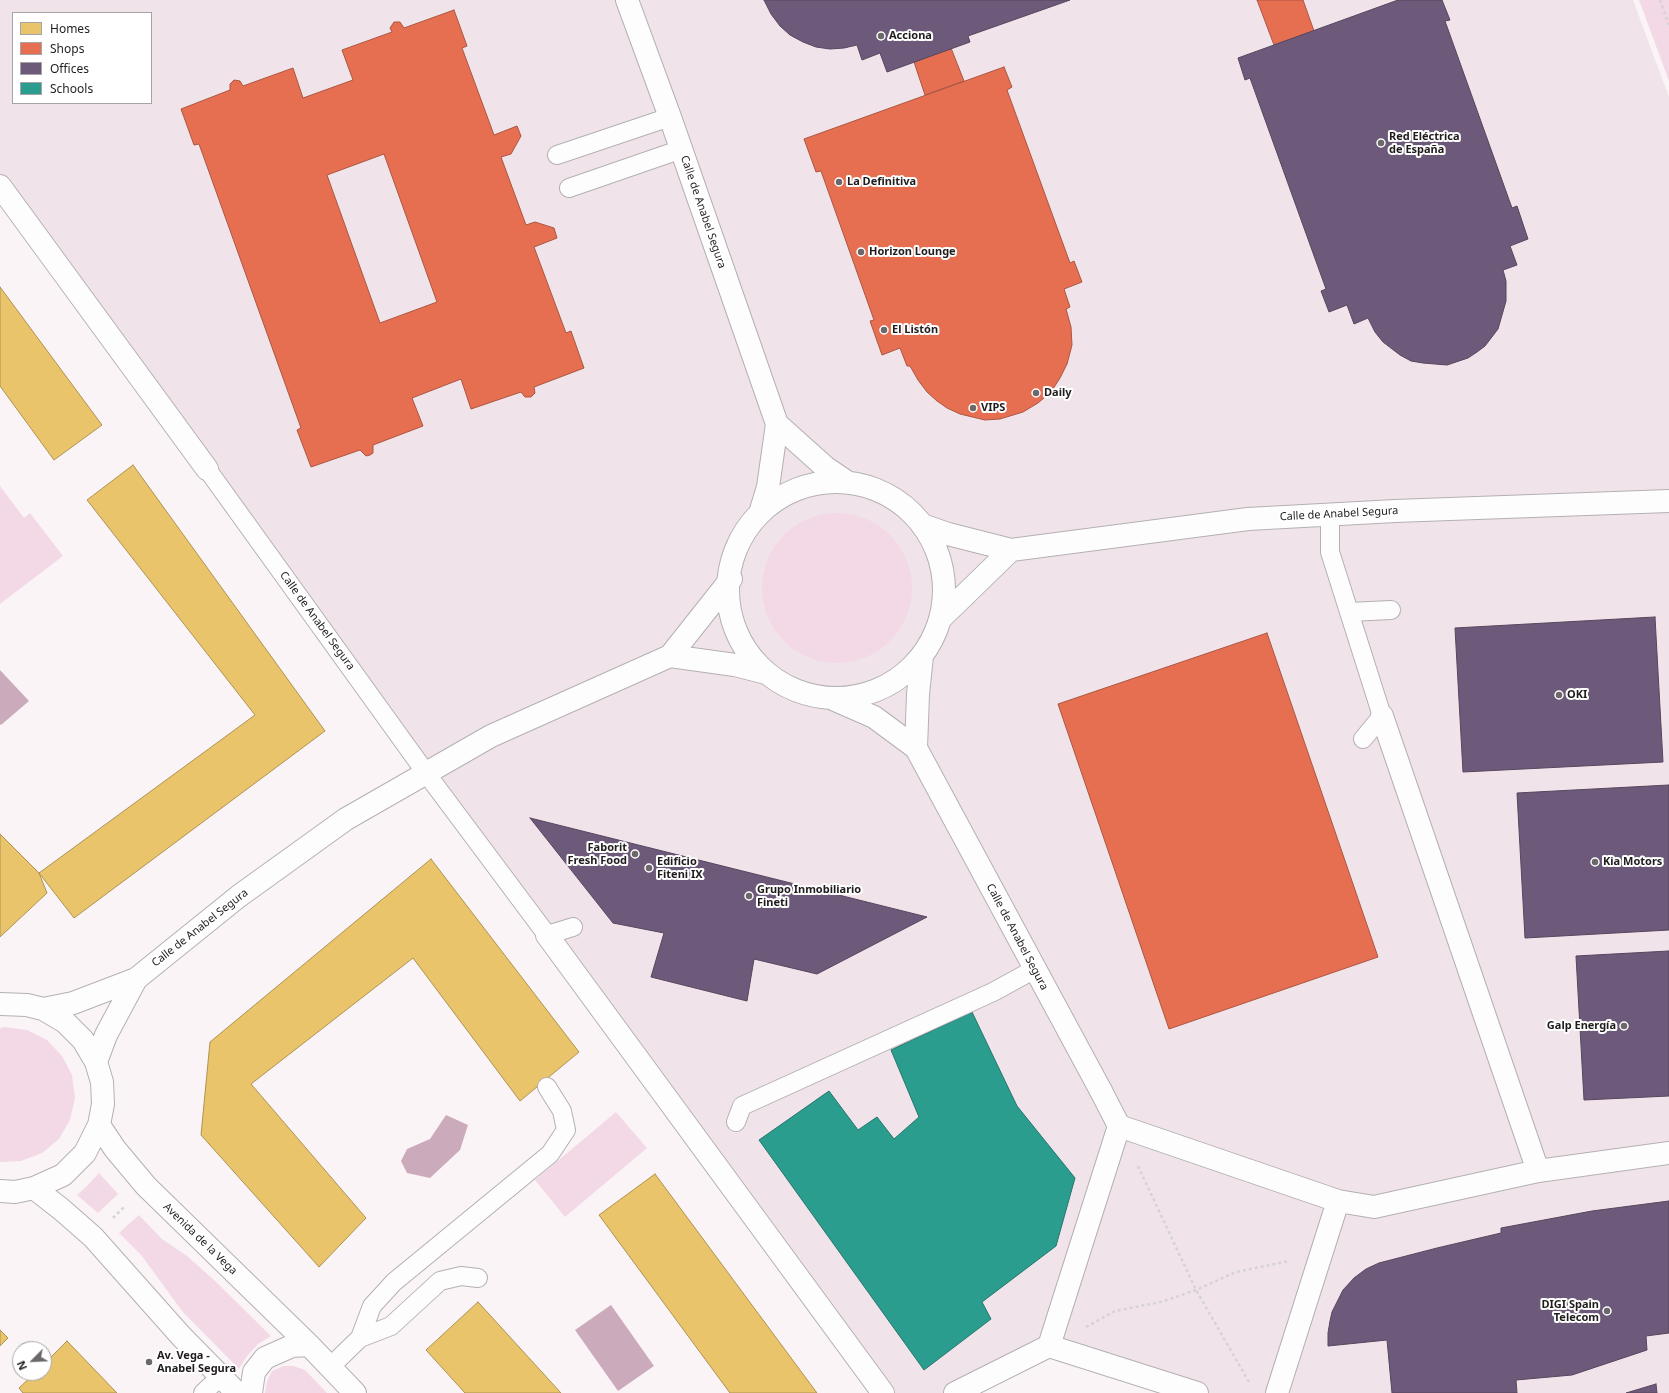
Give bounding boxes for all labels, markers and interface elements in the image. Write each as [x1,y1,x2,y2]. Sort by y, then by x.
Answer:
legend [12,12,152,104]
text: Homes [50,20,90,37]
place label: Acciona [889,29,932,43]
marker: Acciona [876,31,886,41]
text: Shops [50,40,84,57]
text: Offices [50,60,89,77]
text: Schools [50,80,93,97]
place label: Red Eléctrica de España [1389,130,1460,156]
marker: Red Eléctrica de España [1376,138,1386,148]
street label: Calle de Anabel Segura [677,154,729,270]
place label: La Definitiva [847,175,916,189]
marker: La Definitiva [834,177,844,187]
place label: Horizon Lounge [869,245,956,259]
marker: Horizon Lounge [856,247,866,257]
place label: El Listón [892,323,938,337]
marker: El Listón [879,325,889,335]
place label: Daily [1044,386,1071,400]
marker: Daily [1031,388,1041,398]
place label: VIPS [981,401,1005,415]
marker: VIPS [968,403,978,413]
street label: Calle de Anabel Segura [1279,504,1399,524]
street label: Calle de Anabel Segura [277,569,357,673]
place label: OKI [1567,688,1587,702]
marker: OKI [1554,690,1564,700]
place label: Faborit Fresh Food [567,841,627,867]
marker: Faborit Fresh Food [630,849,640,859]
place label: Edificio Fiteni IX [657,855,703,881]
place label: Kia Motors [1603,855,1662,869]
marker: Kia Motors [1590,857,1600,867]
marker: Edificio Fiteni IX [644,863,654,873]
street label: Calle de Anabel Segura [983,882,1051,992]
place label: Grupo Inmobiliario Fineti [757,883,861,909]
street label: Calle de Anabel Segura [149,886,251,970]
marker: Grupo Inmobiliario Fineti [744,891,754,901]
place label: Galp Energía [1547,1019,1616,1033]
marker: Galp Energía [1619,1021,1629,1031]
street label: Avenida de la Vega [160,1200,240,1278]
place label: DIGI Spain Telecom [1542,1298,1599,1324]
marker: DIGI Spain Telecom [1602,1306,1612,1316]
north arrow [12,1341,52,1381]
place label: Av. Vega - Anabel Segura [157,1349,236,1375]
marker: Av. Vega - Anabel Segura [144,1357,154,1367]
text: N [13,1359,30,1373]

